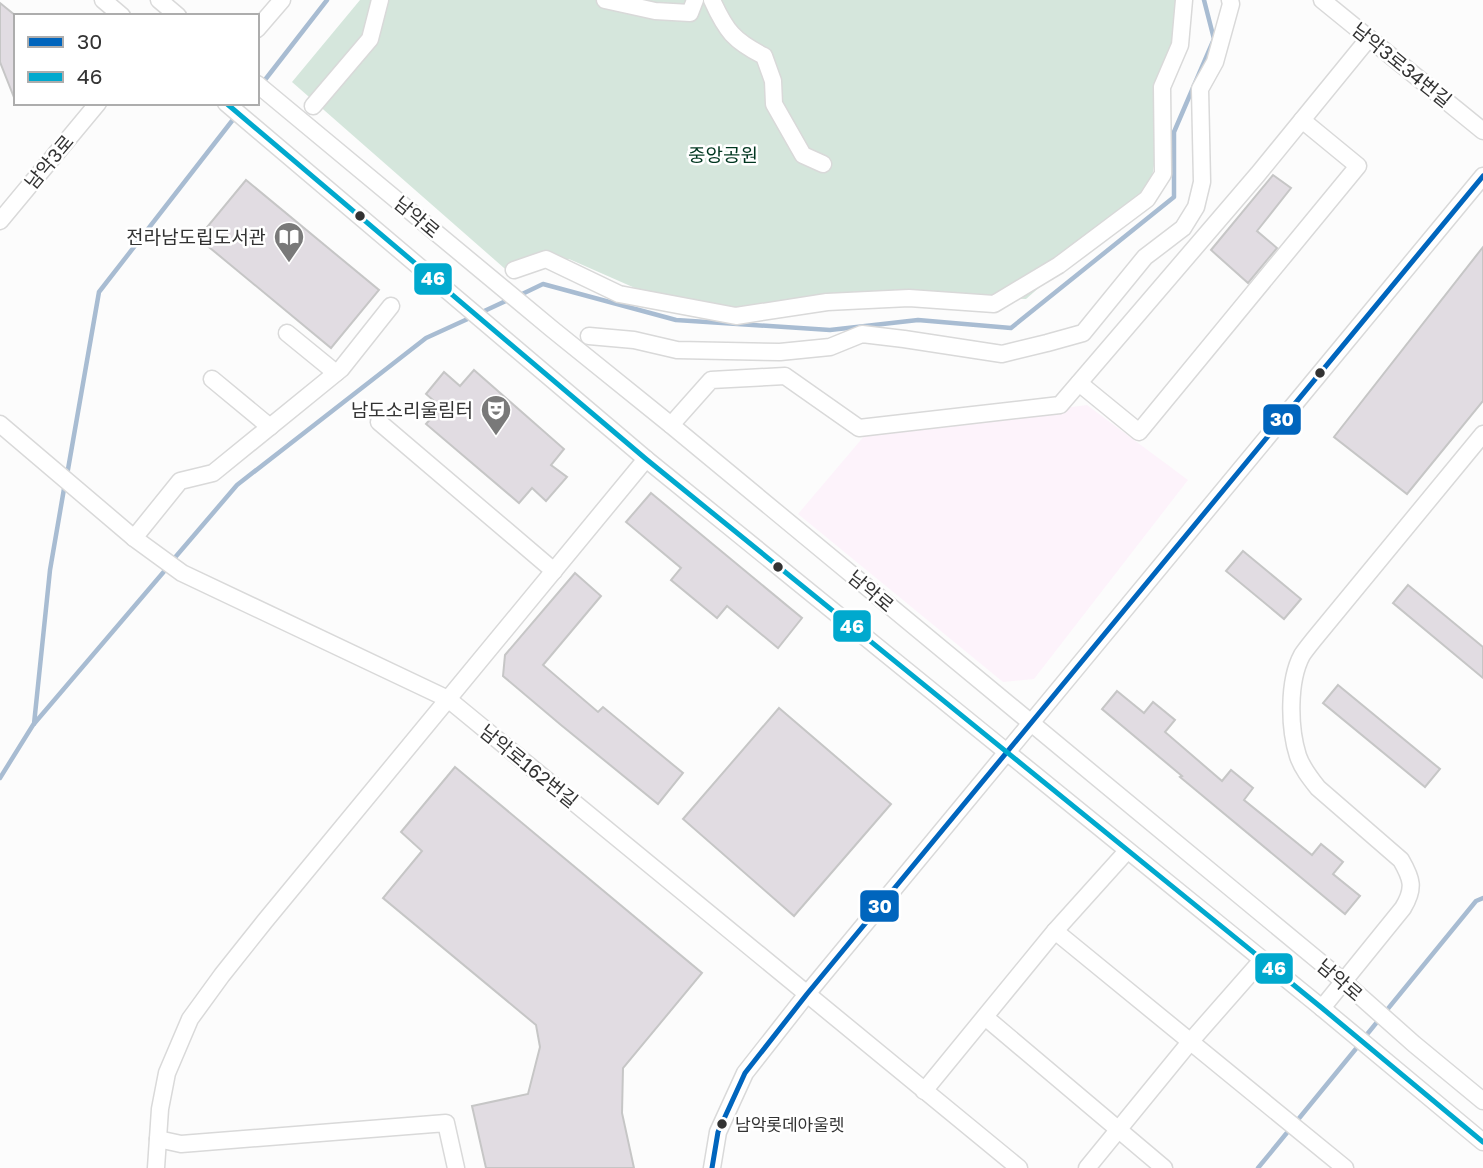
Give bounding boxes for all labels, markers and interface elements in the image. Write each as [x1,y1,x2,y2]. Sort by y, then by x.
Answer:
legend [14,14,259,105]
street label: 남악3로34번길 [1348,18,1457,112]
text: 30 [77,28,102,54]
text: 46 [77,63,103,89]
street label: 남악3로 [19,130,78,193]
park label: 중앙공원 [688,143,758,166]
street label: 남악로 [390,191,445,242]
unlabelled marker [353,209,367,223]
library icon: 전라남도립도서관 [272,220,306,264]
place label: 전라남도립도서관 [126,225,266,248]
line badge: 46 [413,262,453,296]
text: 46 [421,266,445,289]
unlabelled marker [1313,366,1327,380]
theatre icon: 남도소리울림터 [479,393,513,437]
place label: 남도소리울림터 [351,398,473,421]
line badge: 30 [1262,403,1302,436]
text: 30 [1270,407,1294,430]
unlabelled marker [771,560,785,574]
street label: 남악로 [844,565,899,616]
line badge: 46 [832,609,872,643]
text: 46 [840,614,864,637]
street label: 남악로162번길 [476,719,583,812]
line badge: 30 [859,889,900,923]
text: 30 [868,894,892,917]
line badge: 46 [1254,952,1294,985]
street label: 남악로 [1313,954,1368,1006]
text: 46 [1262,956,1286,979]
place label: 남악롯데아울렛 [735,1114,844,1135]
marker: 남악롯데아울렛 [715,1117,729,1131]

